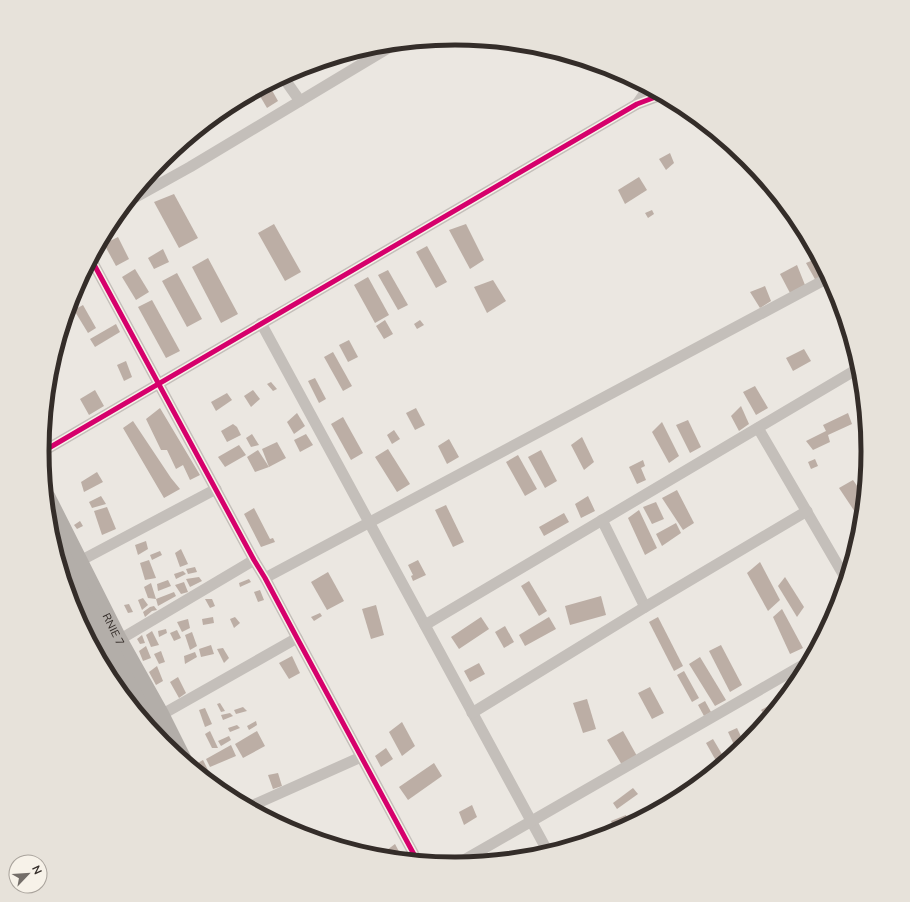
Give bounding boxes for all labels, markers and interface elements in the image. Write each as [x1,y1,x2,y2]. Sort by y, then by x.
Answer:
street label: RNIE 7 [100,611,128,648]
north arrow [8,854,48,894]
text: N [29,863,45,876]

